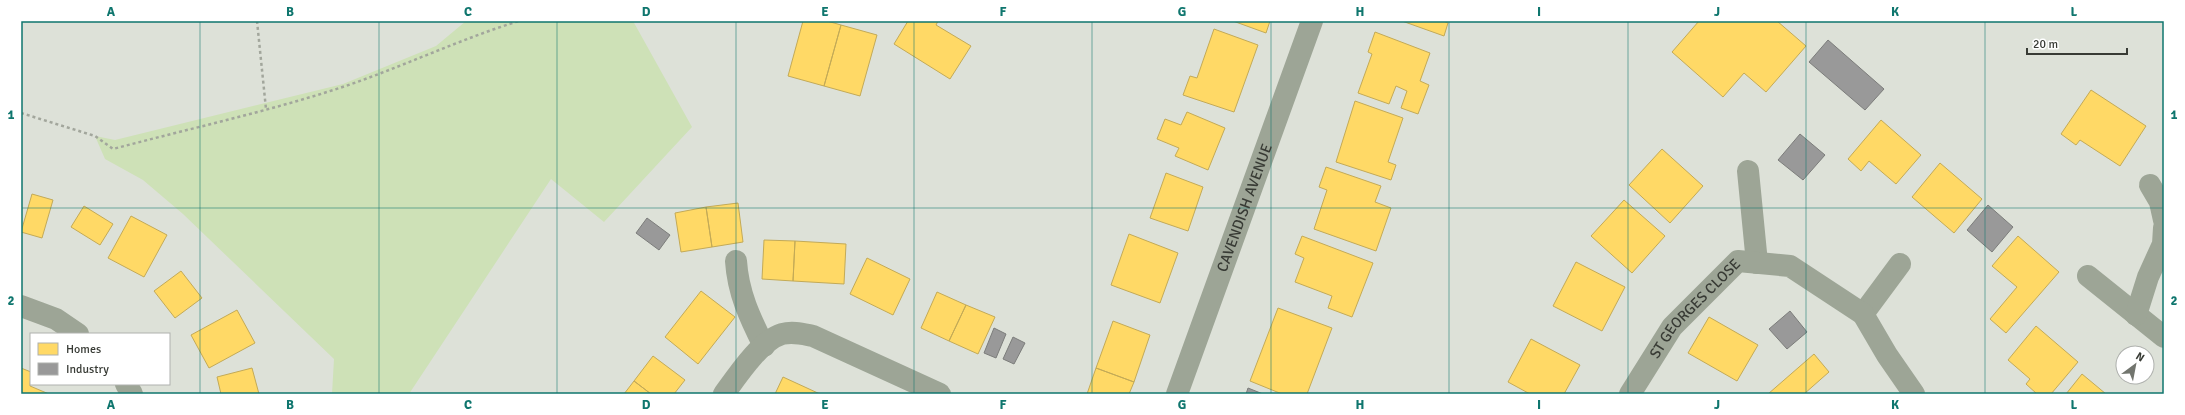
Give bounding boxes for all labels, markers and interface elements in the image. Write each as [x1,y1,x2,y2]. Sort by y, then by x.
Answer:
text: A [107,4,116,20]
text: B [286,4,294,20]
text: C [464,4,472,20]
text: D [642,4,651,20]
text: E [821,4,829,20]
text: F [1000,4,1007,20]
text: G [1178,4,1186,20]
text: H [1356,4,1364,20]
text: I [1537,4,1541,20]
text: J [1714,4,1720,20]
text: K [1891,4,1899,20]
text: L [2071,4,2078,20]
scale bar [2027,30,2127,56]
text: 20 m [2033,37,2058,52]
text: 1 [7,107,15,123]
text: 1 [2170,107,2178,123]
street label: CAVENDISH AVENUE [1213,141,1276,274]
street label: ST GEORGES CLOSE [1646,255,1744,362]
text: 2 [7,293,15,309]
text: 2 [2170,293,2178,309]
legend [30,333,170,385]
text: Homes [66,342,101,357]
north arrow [2115,345,2155,385]
text: N [2133,349,2147,364]
text: Industry [66,362,109,377]
text: A [107,397,116,413]
text: B [286,397,294,413]
text: C [464,397,472,413]
text: D [642,397,651,413]
text: E [821,397,829,413]
text: F [1000,397,1007,413]
text: G [1178,397,1186,413]
text: H [1356,397,1364,413]
text: I [1537,397,1541,413]
text: J [1714,397,1720,413]
text: K [1891,397,1899,413]
text: L [2071,397,2078,413]

